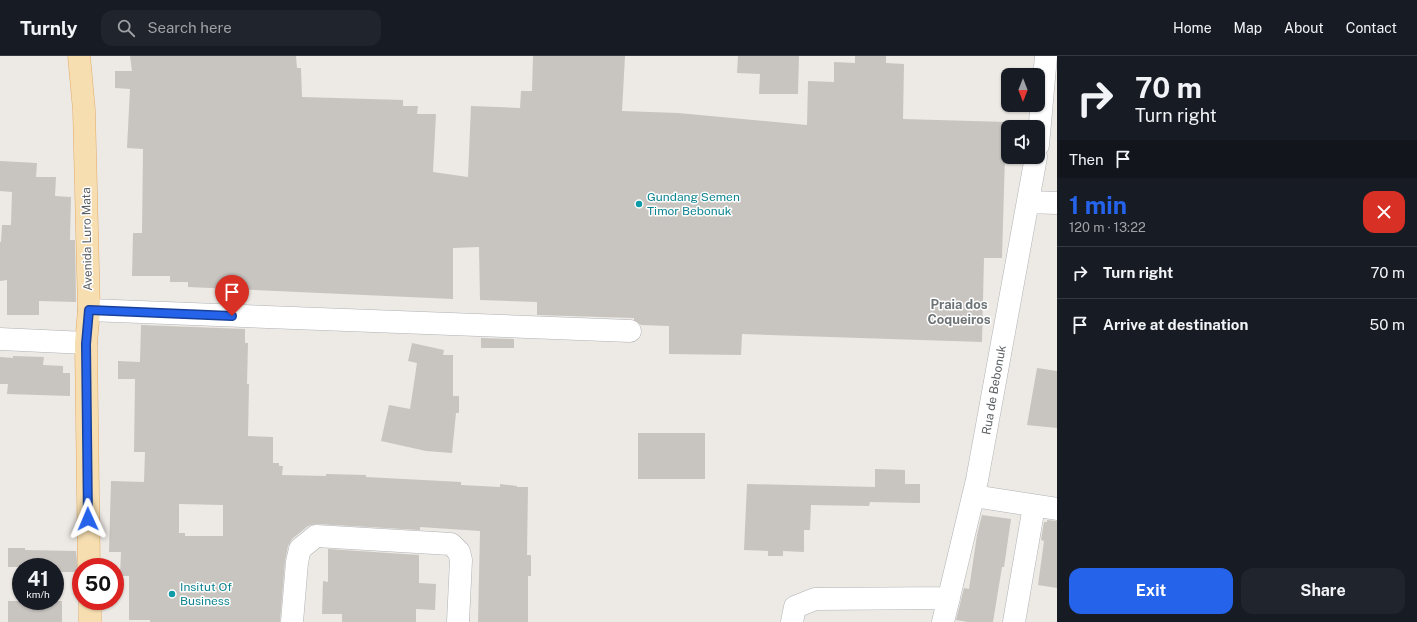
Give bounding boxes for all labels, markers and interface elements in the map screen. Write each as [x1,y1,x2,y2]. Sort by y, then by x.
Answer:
search box [101,10,381,46]
text: Turnly [20,17,77,39]
icon: search [115,17,137,39]
text: Search here [147,19,232,36]
text: Home [1173,20,1212,36]
text: Map [1234,20,1262,36]
text: About [1284,20,1324,36]
text: Contact [1346,20,1397,36]
north arrow [1001,68,1045,112]
map controls [1001,68,1045,164]
text: 70 m [1135,71,1202,104]
icon: right [1069,72,1121,124]
text: Turn right [1135,105,1217,126]
button: sound [1001,120,1045,164]
icon: arrive [1112,148,1134,170]
text: Then [1069,151,1104,168]
street label: Avenida Luro Mata [79,187,95,291]
place label: Gundang Semen Timor Bebonuk [647,190,740,218]
text: 1 min [1069,191,1127,219]
button: close [1363,191,1405,233]
marker: Gundang Semen Timor Bebonuk [634,199,644,209]
text: 120 m · 13:22 [1069,220,1146,235]
icon: right [1069,262,1091,284]
text: Turn right [1103,264,1173,281]
text: 70 m [1370,264,1405,281]
pin [215,275,249,316]
icon: arrive [221,281,243,303]
district label: Praia dos Coqueiros [927,297,991,327]
icon: arrive [1069,314,1091,336]
text: Arrive at destination [1103,316,1248,333]
text: 50 m [1370,316,1405,333]
street label: Rua de Bebonuk [979,344,1009,436]
position arrow [67,498,109,540]
speed limit sign: 50 [72,558,124,610]
text: 41 [27,567,49,591]
button: Exit [1069,568,1233,614]
button: Share [1241,568,1405,614]
place label: Insitut Of Business [180,580,232,608]
text: km/h [26,588,50,600]
marker: Insitut Of Business [167,589,177,599]

